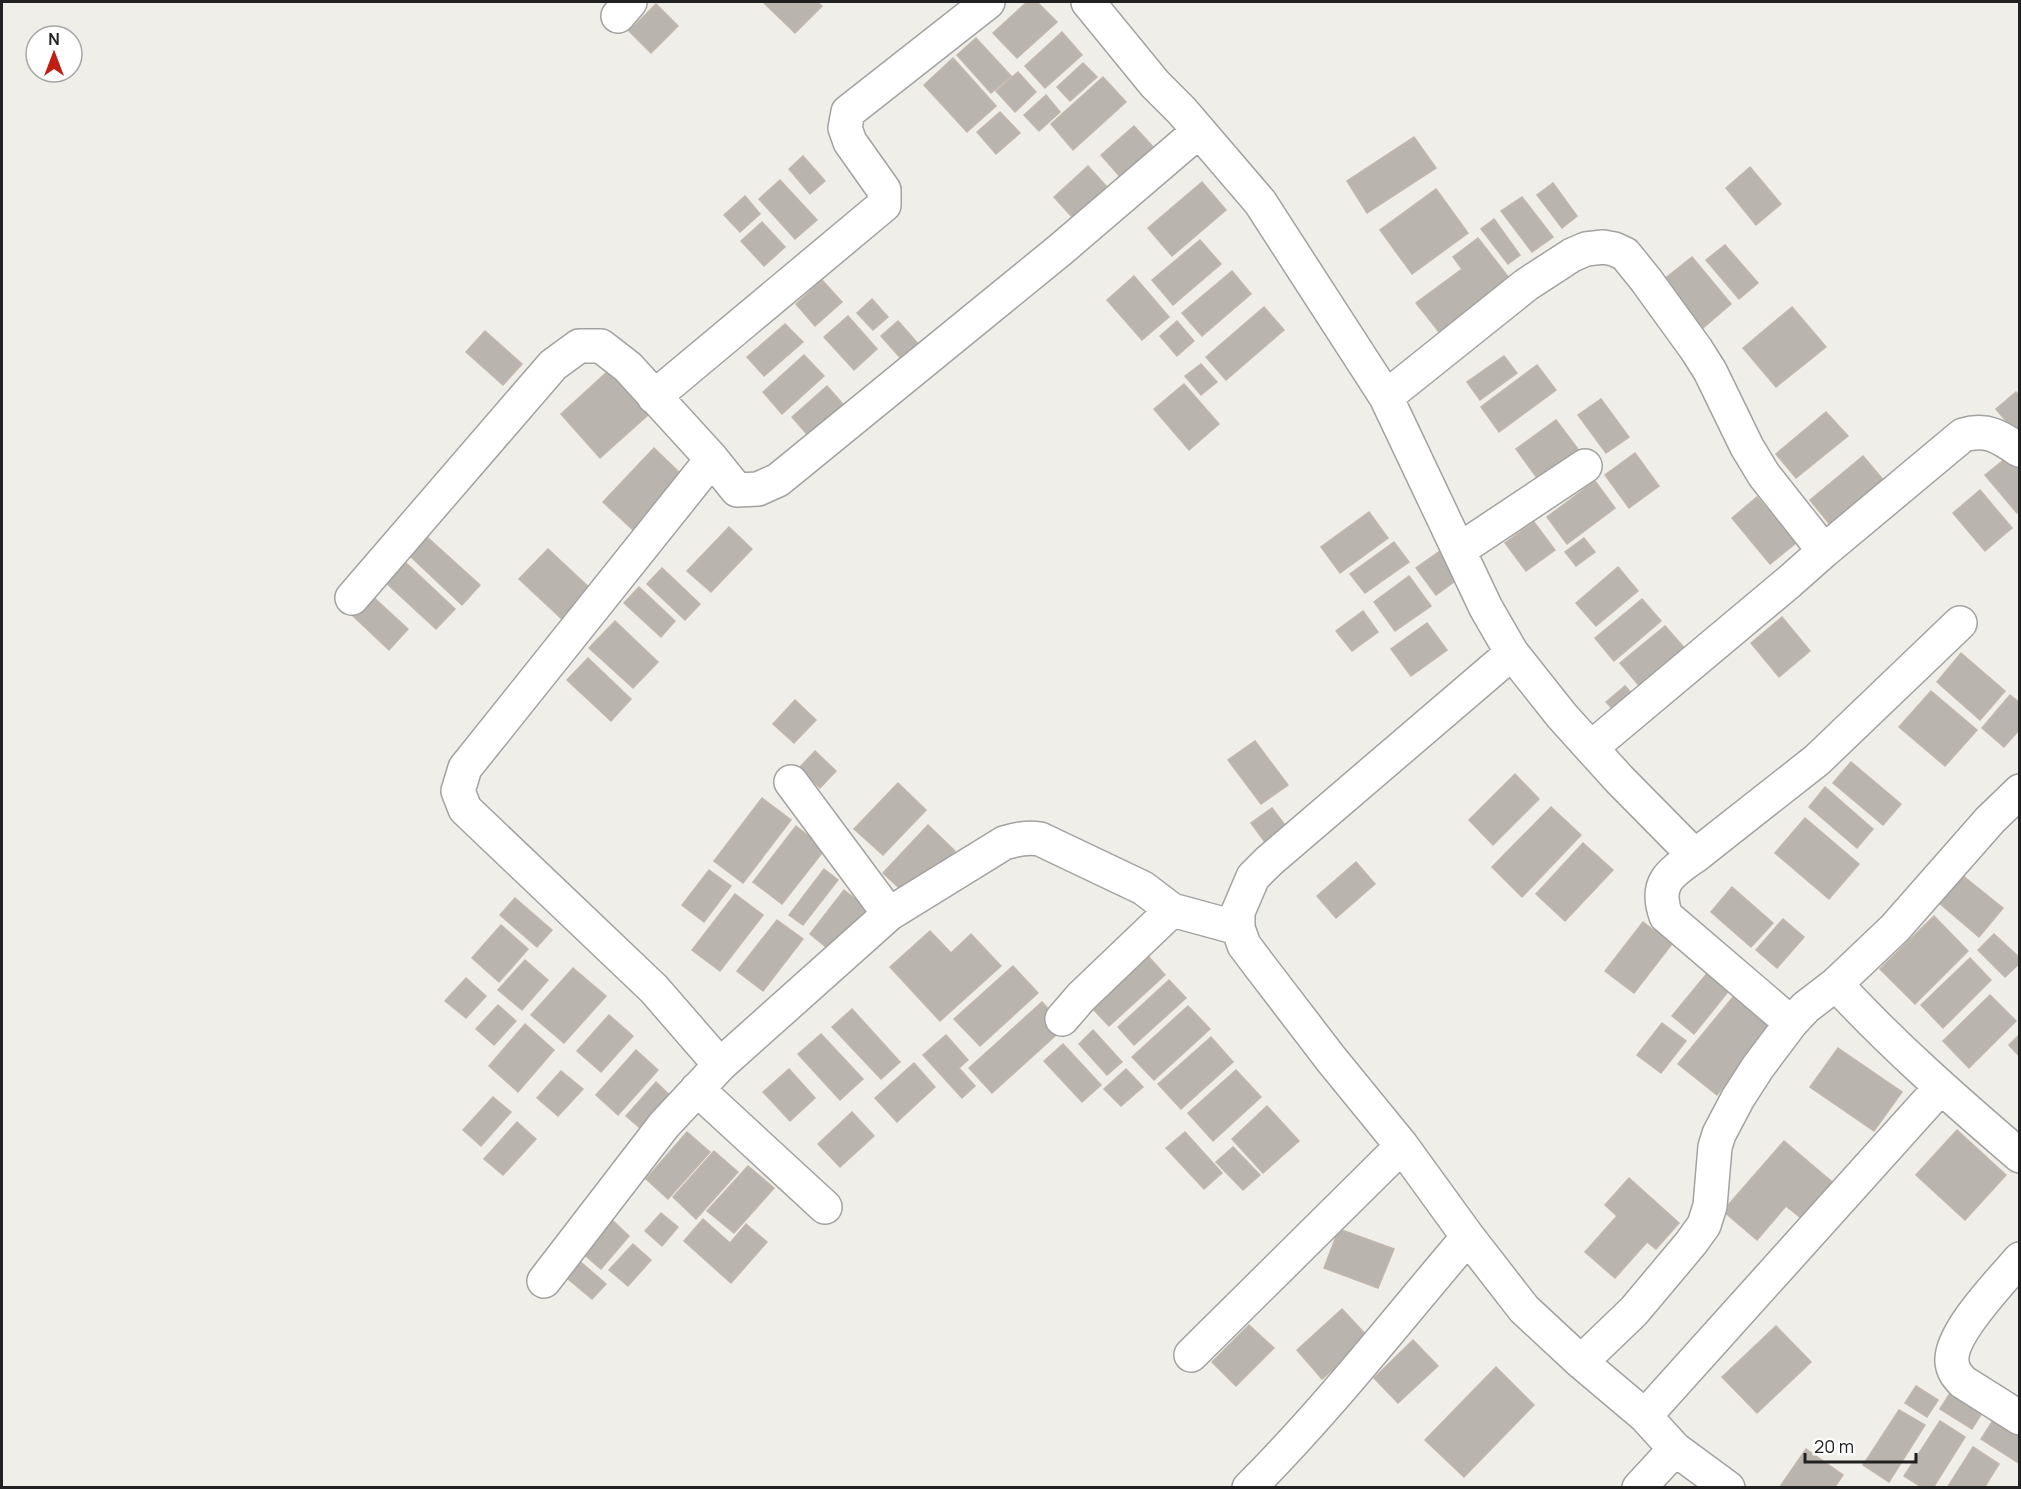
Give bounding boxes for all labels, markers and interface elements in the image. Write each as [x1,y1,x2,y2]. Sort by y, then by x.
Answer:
north arrow [24,24,84,84]
text: N [48,28,60,50]
scale bar [1805,1426,1916,1464]
text: 20 m [1814,1434,1854,1458]

